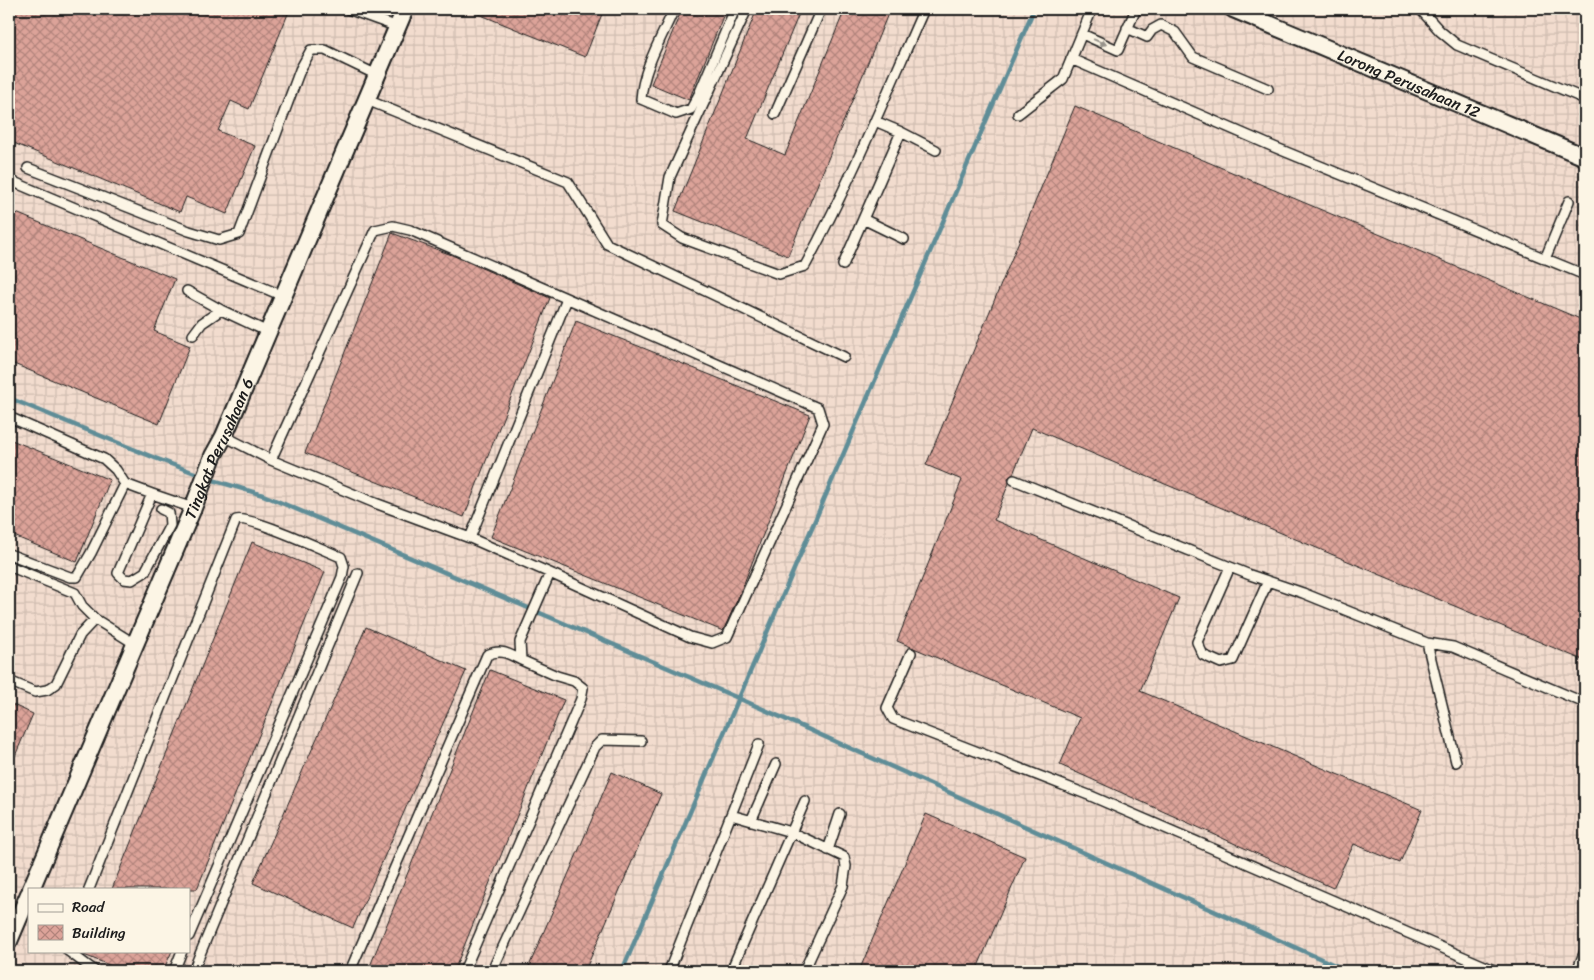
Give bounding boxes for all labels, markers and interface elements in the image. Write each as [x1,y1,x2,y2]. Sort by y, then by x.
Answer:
one-way arrow [1093,38,1107,46]
street label: Lorong Perusahaan 12 [1333,40,1485,126]
street label: Tingkat Perusahaan 6 [175,373,262,523]
legend [28,888,190,952]
text: Road [72,894,105,920]
text: Building [72,920,126,946]

